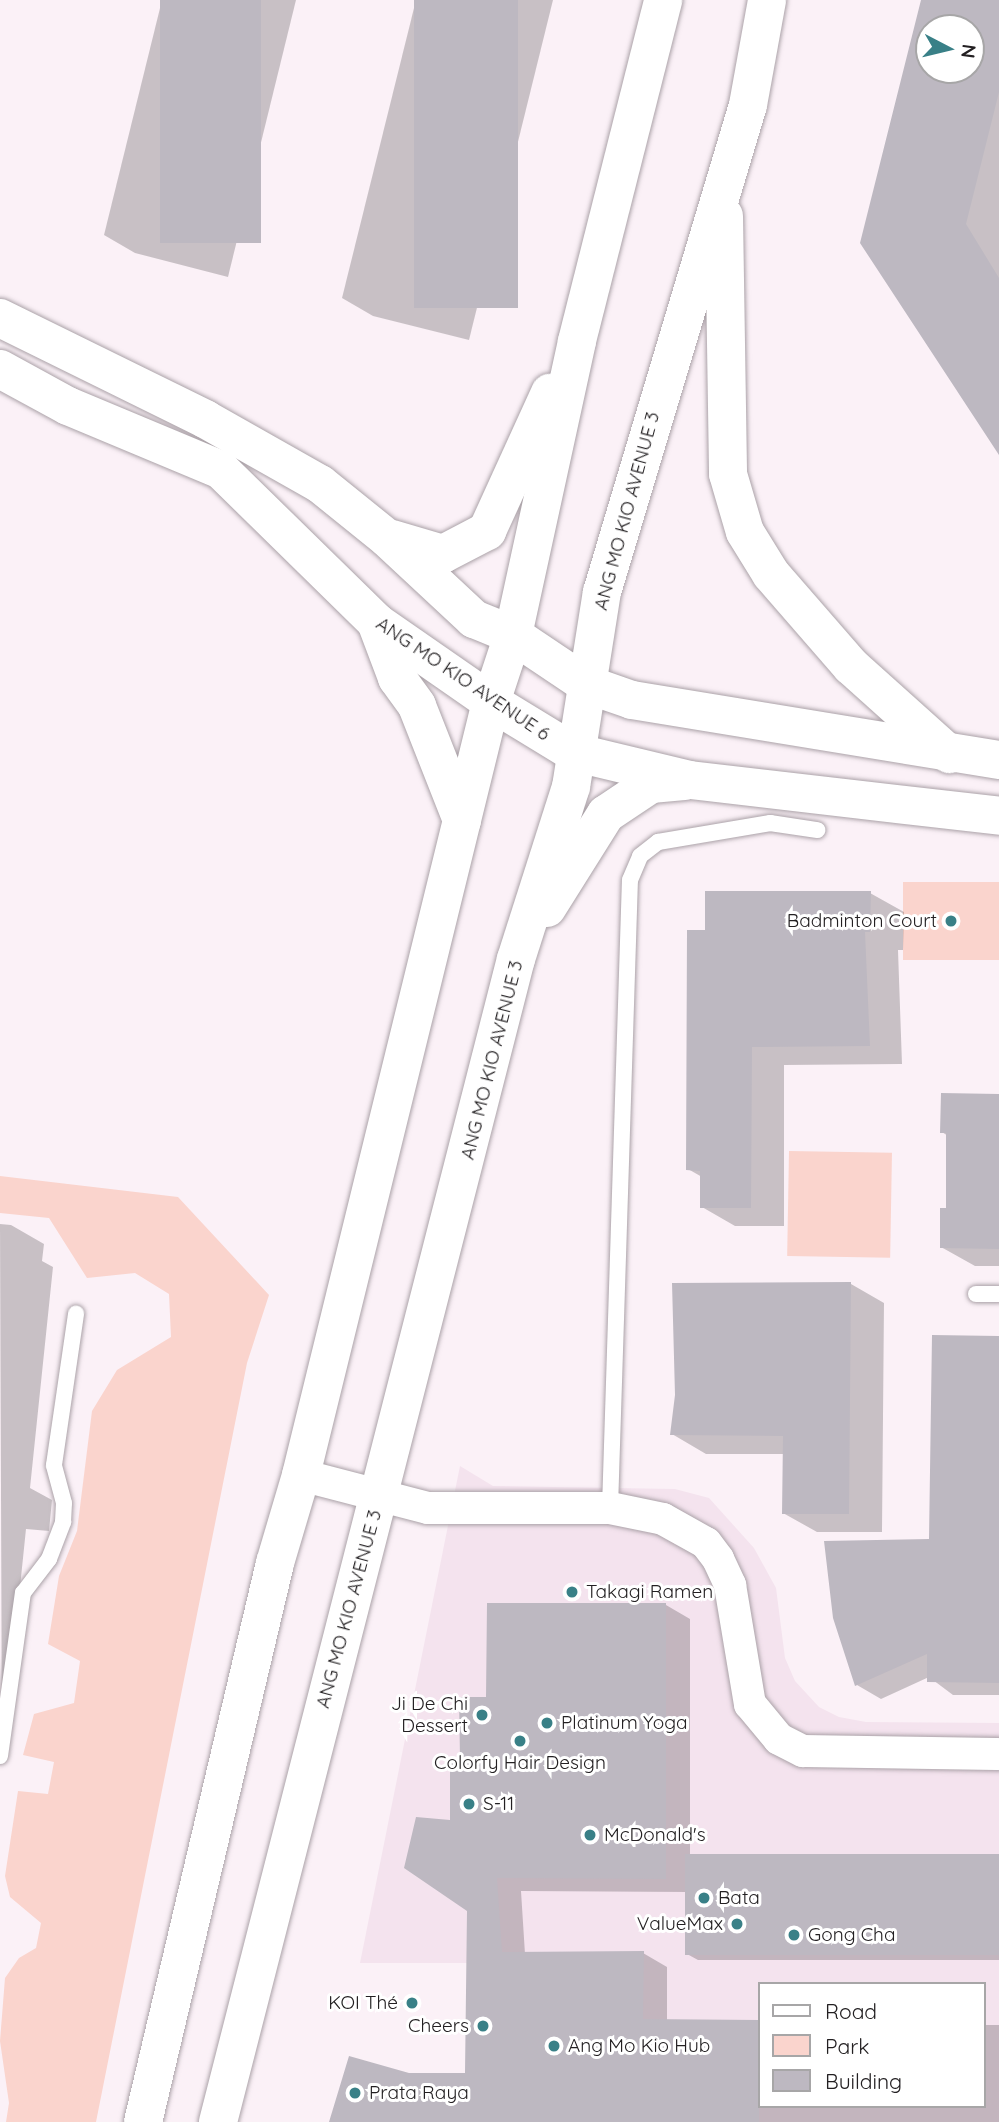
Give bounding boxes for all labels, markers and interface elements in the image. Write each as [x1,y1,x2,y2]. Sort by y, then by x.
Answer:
north arrow [915,14,985,84]
text: N [956,43,982,60]
street label: ANG MO KIO AVENUE 3 [590,409,664,613]
street label: ANG MO KIO AVENUE 6 [372,612,554,746]
place label: Badminton Court [787,910,937,932]
marker: Badminton Court [943,913,959,929]
street label: ANG MO KIO AVENUE 3 [456,958,528,1162]
street label: ANG MO KIO AVENUE 3 [312,1507,386,1711]
place label: Takagi Ramen [586,1581,713,1603]
marker: Takagi Ramen [564,1584,580,1600]
place label: Ji De Chi Dessert [391,1693,468,1737]
marker: Ji De Chi Dessert [474,1707,490,1723]
place label: Platinum Yoga [561,1712,688,1734]
marker: Platinum Yoga [539,1715,555,1731]
marker: Colorfy Hair Design [512,1733,528,1749]
place label: Colorfy Hair Design [434,1752,606,1774]
place label: S-11 [483,1793,514,1815]
marker: S-11 [461,1796,477,1812]
place label: McDonald's [604,1824,706,1846]
marker: McDonald's [582,1827,598,1843]
place label: Bata [718,1887,760,1909]
marker: Bata [696,1890,712,1906]
place label: ValueMax [637,1913,723,1935]
marker: ValueMax [729,1916,745,1932]
place label: Gong Cha [808,1924,895,1946]
marker: Gong Cha [786,1927,802,1943]
legend [758,1982,985,2108]
place label: KOI Thé [328,1992,398,2014]
marker: KOI Thé [404,1995,420,2011]
text: Road [825,1998,877,2024]
place label: Cheers [408,2015,469,2037]
marker: Cheers [475,2018,491,2034]
text: Park [825,2033,869,2059]
place label: Ang Mo Kio Hub [568,2035,710,2057]
marker: Ang Mo Kio Hub [546,2038,562,2054]
text: Building [825,2068,902,2094]
place label: Prata Raya [369,2082,469,2104]
marker: Prata Raya [347,2085,363,2101]

